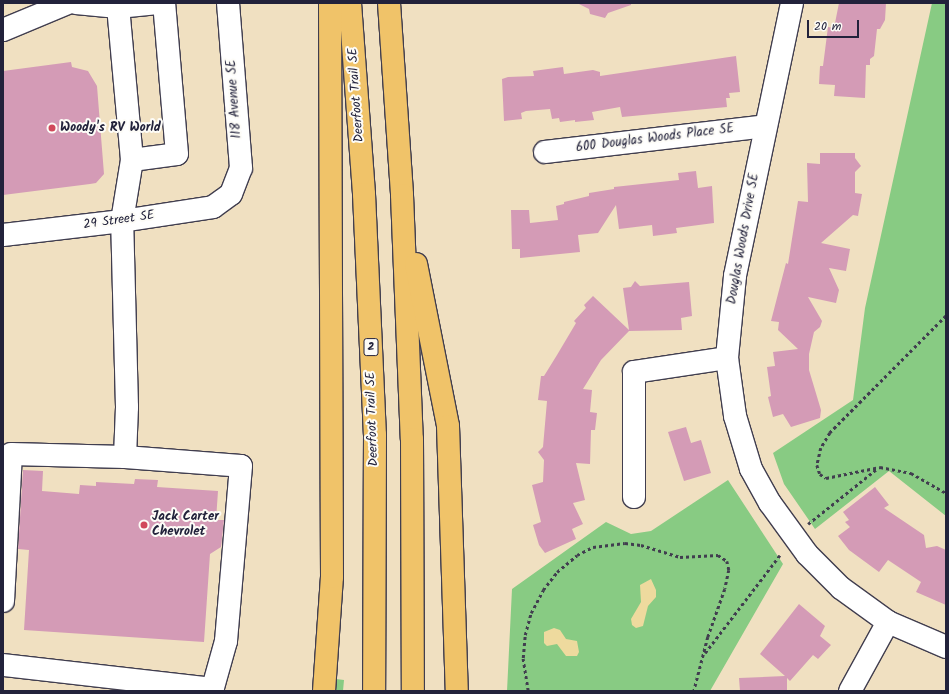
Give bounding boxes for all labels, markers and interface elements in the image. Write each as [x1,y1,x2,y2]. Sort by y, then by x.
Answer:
scale bar [809,12,861,38]
text: 20 m [814,17,841,36]
street label: Deerfoot Trail SE [346,47,368,143]
street label: 118 Avenue SE [224,59,246,139]
place label: Woody's RV World [60,120,161,136]
street label: 600 Douglas Woods Place SE [575,122,735,156]
marker: Woody's RV World [47,123,57,133]
street label: Douglas Woods Drive SE [725,172,763,306]
street label: 29 Street SE [82,208,156,234]
road number: 2 [363,337,379,357]
street label: Deerfoot Trail SE [364,371,382,467]
place label: Jack Carter Chevrolet [152,510,219,541]
marker: Jack Carter Chevrolet [139,520,149,530]

